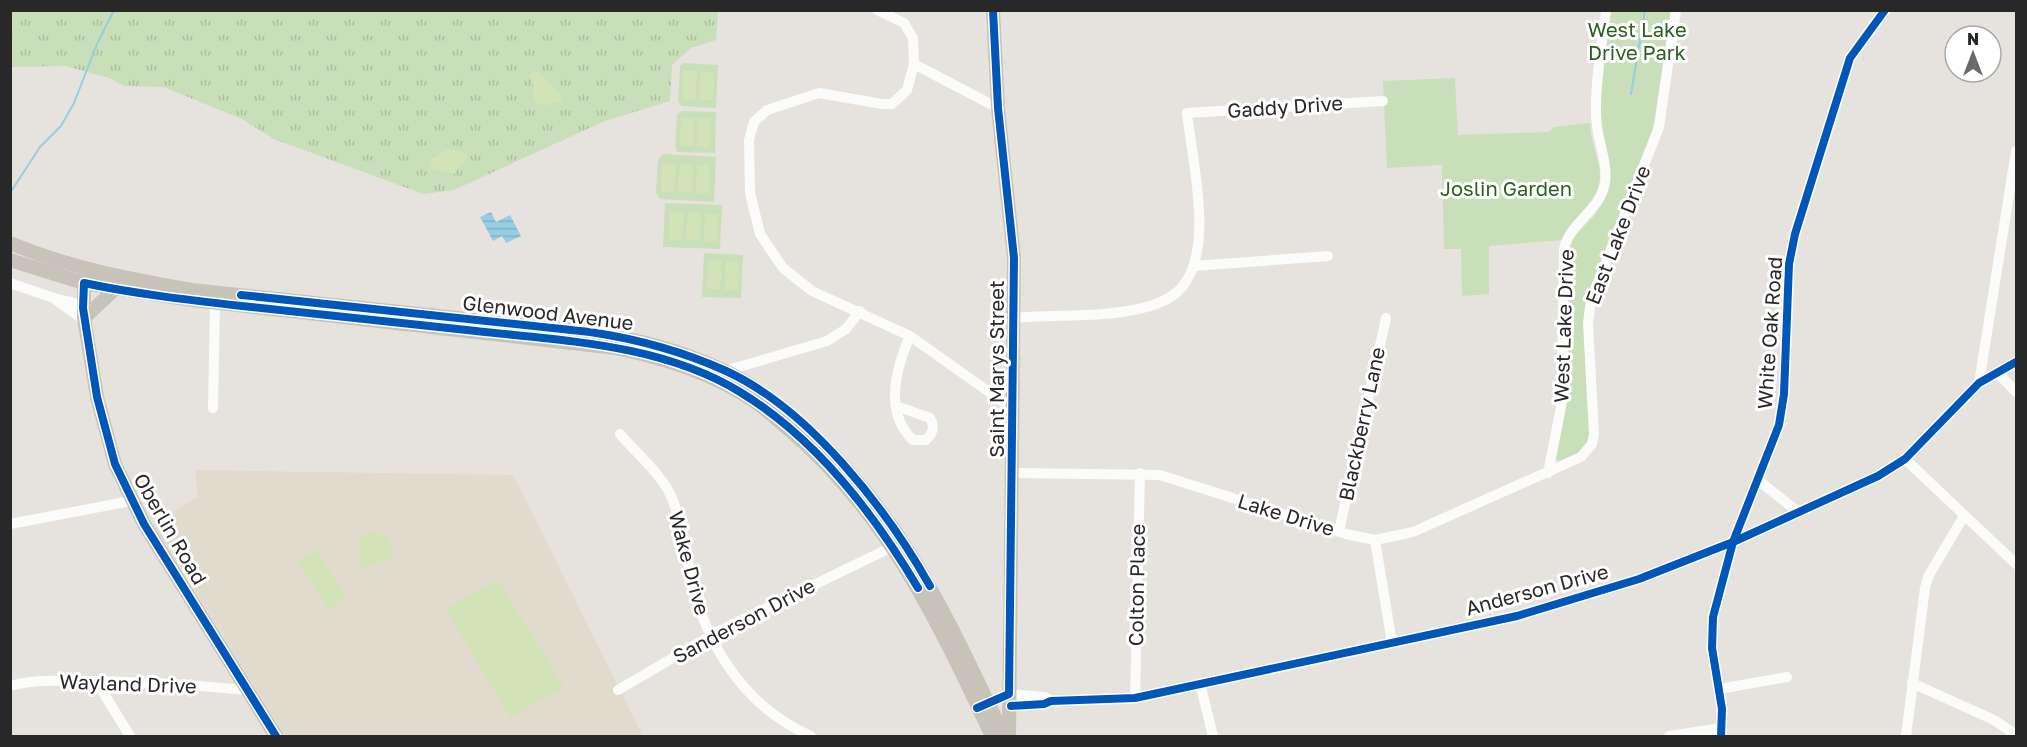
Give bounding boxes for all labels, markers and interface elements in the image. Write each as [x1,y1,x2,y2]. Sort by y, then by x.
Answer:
park label: West Lake Drive Park [1588,17,1687,64]
north arrow [1943,24,2003,84]
text: N [1967,29,1979,49]
street label: Gaddy Drive [1226,90,1344,122]
street label: East Lake Drive [1580,162,1655,308]
park label: Joslin Garden [1440,176,1572,200]
street label: West Lake Drive [1548,249,1578,403]
street label: White Oak Road [1752,256,1786,410]
street label: Saint Marys Street [984,280,1008,458]
street label: Glenwood Avenue [461,290,635,334]
street label: Blackberry Lane [1333,345,1389,503]
street label: Oberlin Road [129,469,212,588]
street label: Lake Drive [1235,488,1338,540]
street label: Wake Drive [665,508,715,617]
street label: Colton Place [1123,524,1149,646]
street label: Anderson Drive [1463,558,1611,620]
street label: Sanderson Drive [668,573,819,668]
street label: Wayland Drive [59,669,197,697]

